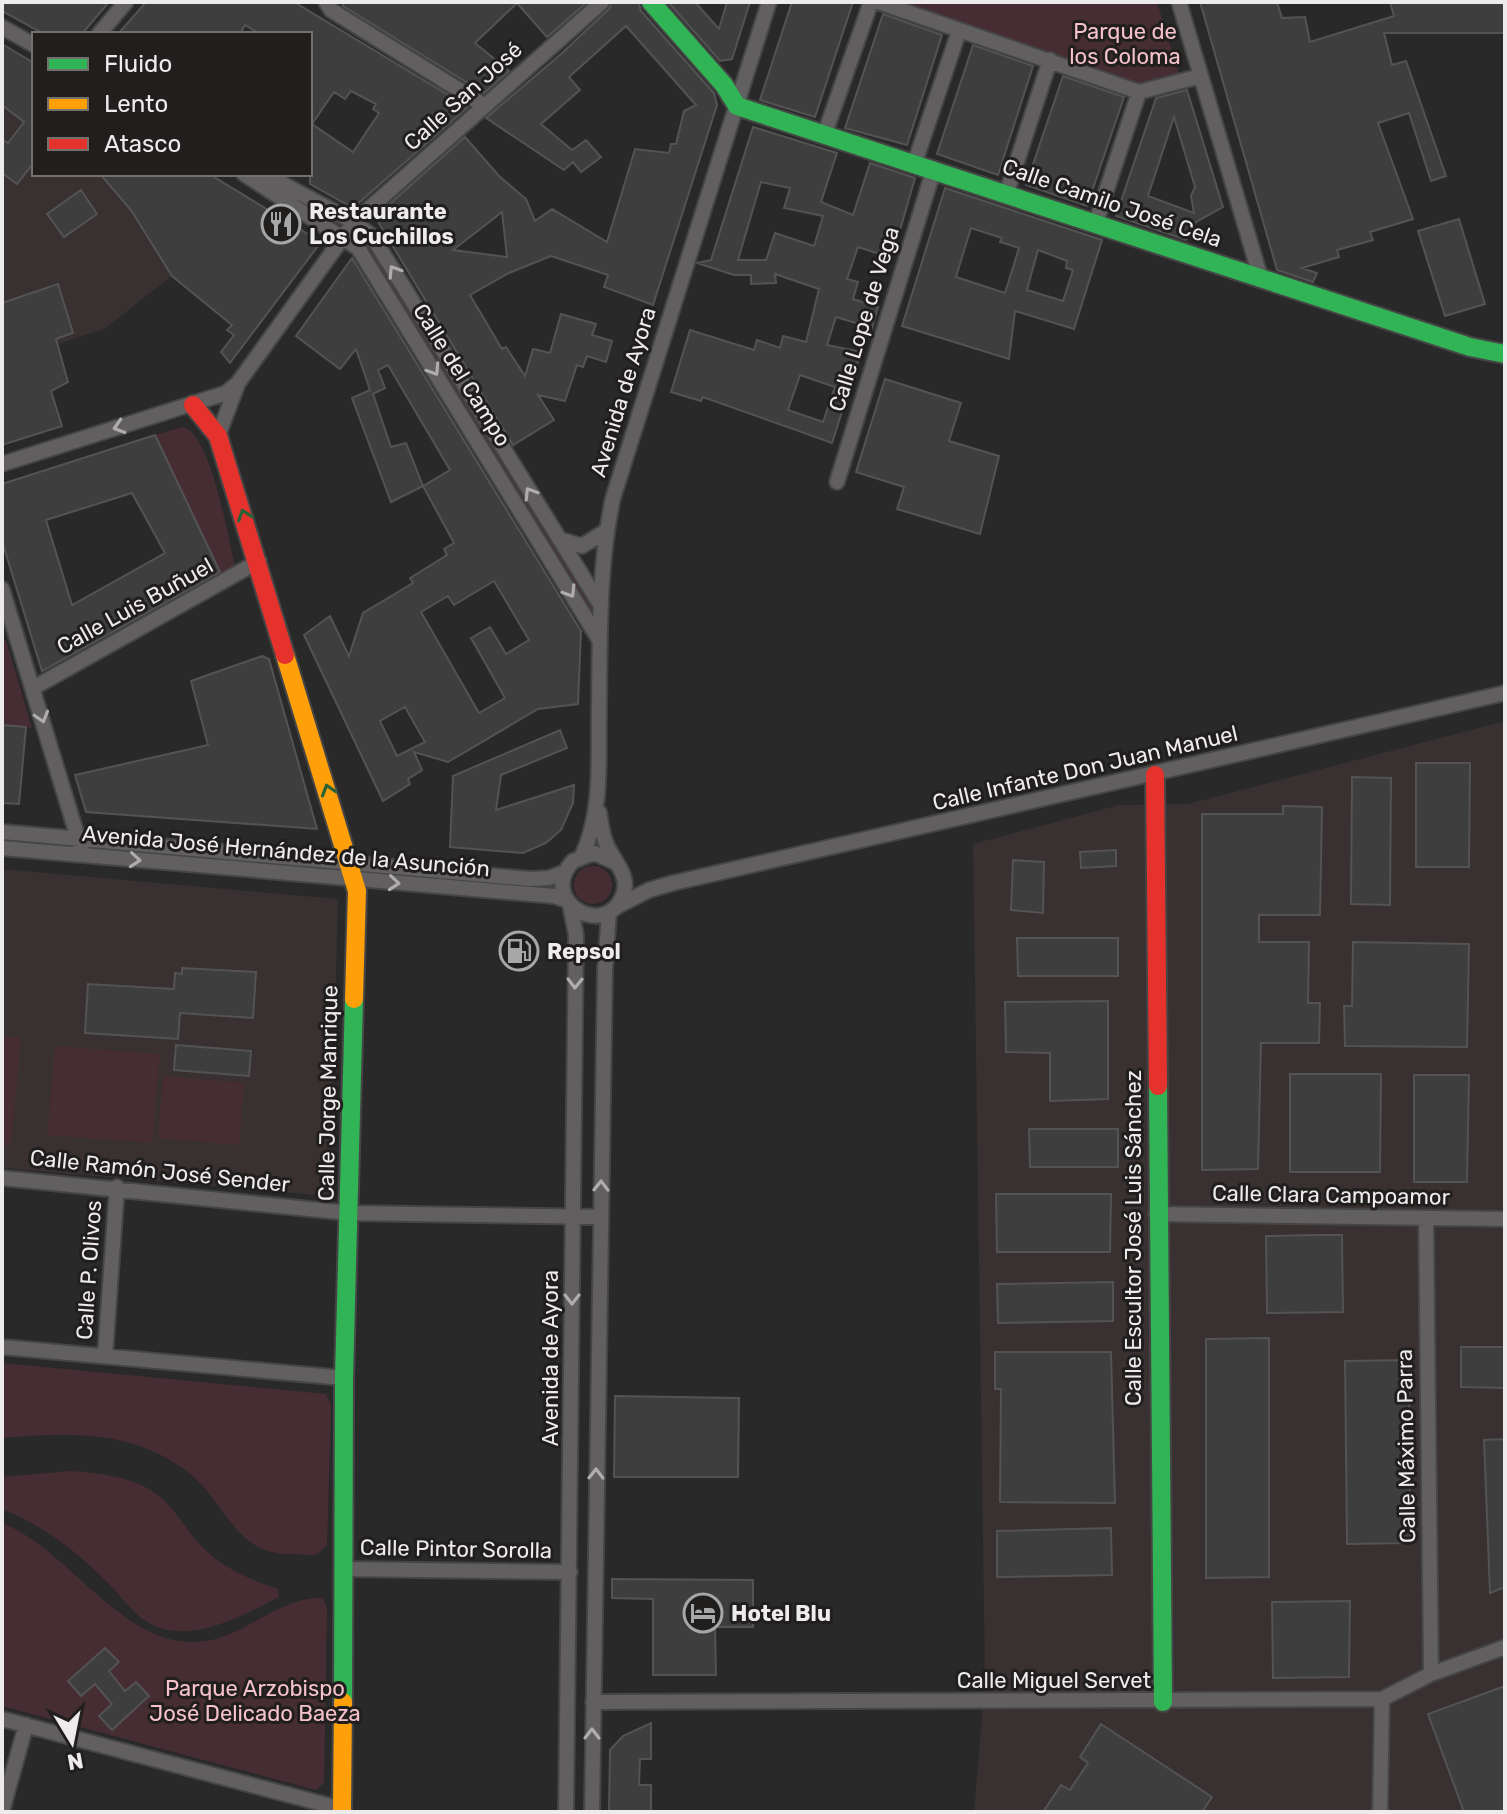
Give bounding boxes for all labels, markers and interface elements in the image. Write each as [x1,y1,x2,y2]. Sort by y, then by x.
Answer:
park label: Parque de los Coloma [1069,18,1181,70]
legend [32,32,312,176]
street label: Calle San José [398,36,528,156]
text: Fluido [104,50,172,78]
text: Lento [104,90,168,118]
text: Atasco [104,130,181,158]
street label: Calle Camilo José Cela [999,153,1225,253]
place label: Restaurante Los Cuchillos [309,198,454,250]
restaurant icon: Restaurante Los Cuchillos [260,203,302,245]
street label: Calle Lope de Vega [823,223,905,415]
one-way arrow [388,266,403,280]
street label: Calle del Campo [407,299,517,451]
street label: Avenida de Ayora [584,304,662,480]
one-way arrow [424,361,440,376]
one-way arrow [112,418,126,434]
one-way arrow [524,487,540,502]
one-way arrow [237,508,253,522]
street label: Calle Luis Buñuel [52,552,218,660]
one-way arrow [560,583,576,598]
one-way arrow [33,709,49,723]
street label: Calle Infante Don Juan Manuel [930,720,1240,816]
one-way arrow [321,784,337,797]
street label: Avenida José Hernández de la Asunción [81,820,491,882]
one-way arrow [129,852,142,869]
one-way arrow [388,874,401,891]
fuel station icon: Repsol [498,930,540,972]
place label: Repsol [547,938,621,965]
one-way arrow [566,977,583,990]
street label: Calle Jorge Manrique [313,985,343,1201]
street label: Calle Escultor José Luis Sánchez [1120,1070,1147,1406]
street label: Calle Ramón José Sender [29,1144,292,1198]
one-way arrow [592,1179,610,1192]
street label: Calle Clara Campoamor [1212,1179,1451,1211]
street label: Calle P. Olivos [71,1199,107,1341]
street label: Avenida de Ayora [537,1270,564,1446]
one-way arrow [563,1293,581,1306]
street label: Calle Máximo Parra [1391,1349,1421,1543]
one-way arrow [588,1467,605,1480]
street label: Calle Pintor Sorolla [360,1534,552,1564]
hotel icon: Hotel Blu [682,1592,724,1634]
place label: Hotel Blu [731,1600,831,1627]
street label: Calle Miguel Servet [957,1667,1152,1694]
park label: Parque Arzobispo José Delicado Baeza [149,1675,361,1727]
north arrow [32,1702,112,1782]
one-way arrow [584,1727,601,1740]
text: N [65,1747,86,1776]

